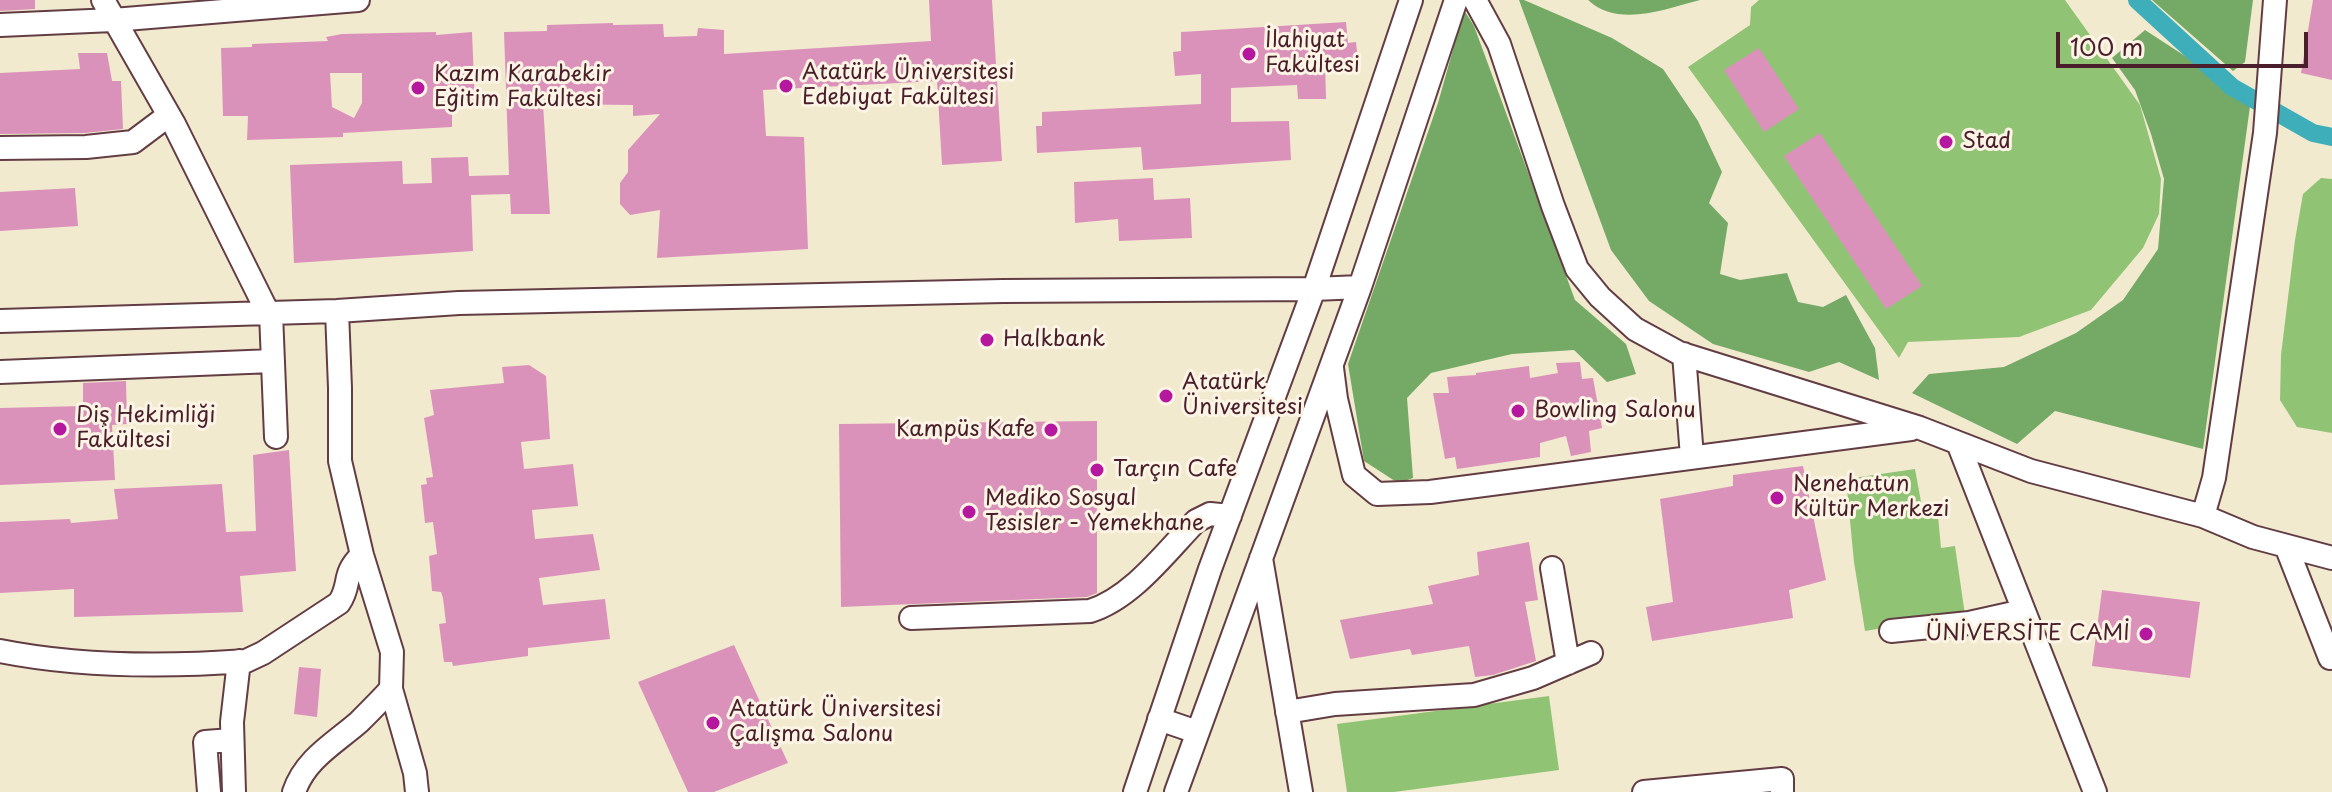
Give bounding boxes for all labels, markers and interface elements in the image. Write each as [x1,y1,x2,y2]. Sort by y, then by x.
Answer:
scale bar [2060,16,2312,66]
place label: İlahiyat Fakültesi [1265,28,1360,80]
text: 100 m [2070,28,2143,64]
marker: İlahiyat Fakültesi [1240,45,1258,63]
place label: Atatürk Üniversitesi Edebiyat Fakültesi [802,60,1015,112]
place label: Kazım Karabekir Eğitim Fakültesi [434,62,611,114]
marker: Atatürk Üniversitesi Edebiyat Fakültesi [777,77,795,95]
marker: Kazım Karabekir Eğitim Fakültesi [409,79,427,97]
place label: Stad [1962,129,2011,155]
marker: Stad [1937,133,1955,151]
place label: Halkbank [1003,327,1105,353]
marker: Halkbank [978,331,996,349]
place label: Atatürk Üniversitesi [1182,370,1303,422]
marker: Atatürk Üniversitesi [1157,387,1175,405]
place label: Bowling Salonu [1534,398,1696,424]
marker: Bowling Salonu [1509,402,1527,420]
place label: Diş Hekimliği Fakültesi [76,403,216,454]
place label: Kampüs Kafe [896,417,1035,443]
marker: Diş Hekimliği Fakültesi [51,420,69,438]
marker: Kampüs Kafe [1042,421,1060,439]
place label: Tarçın Cafe [1113,457,1237,483]
marker: Tarçın Cafe [1088,461,1106,479]
place label: Nenehatun Kültür Merkezi [1793,472,1949,524]
place label: Mediko Sosyal Tesisler - Yemekhane [985,486,1204,538]
marker: Nenehatun Kültür Merkezi [1768,489,1786,507]
marker: Mediko Sosyal Tesisler - Yemekhane [960,503,978,521]
place label: ÜNİVERSİTE CAMİ [1925,621,2130,647]
marker: ÜNİVERSİTE CAMİ [2137,625,2155,643]
place label: Atatürk Üniversitesi Çalışma Salonu [729,697,942,748]
marker: Atatürk Üniversitesi Çalışma Salonu [704,714,722,732]

